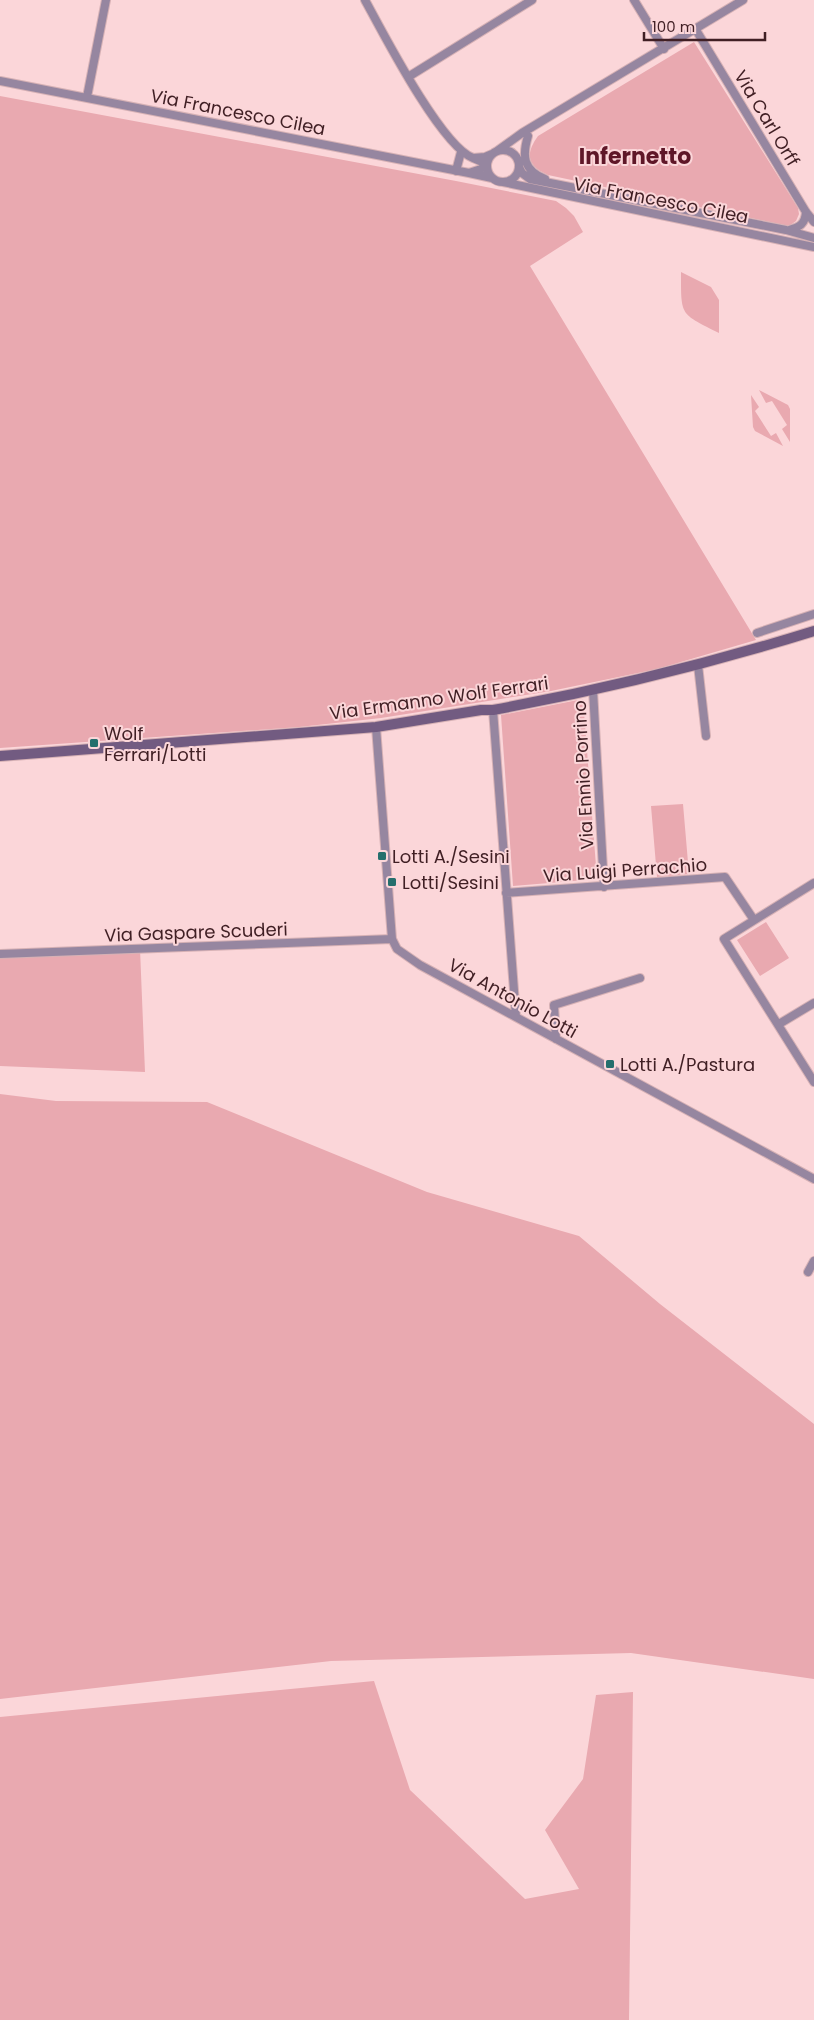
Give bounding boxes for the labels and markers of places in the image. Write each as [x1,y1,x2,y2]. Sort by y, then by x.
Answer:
place label: Wolf Ferrari/Lotti [104,721,206,767]
marker: Wolf Ferrari/Lotti [88,737,100,749]
place label: Lotti A./Sesini [392,844,510,869]
marker: Lotti A./Sesini [376,850,388,862]
place label: Lotti/Sesini [402,870,499,895]
marker: Lotti/Sesini [386,876,398,888]
place label: Lotti A./Pastura [620,1052,755,1077]
marker: Lotti A./Pastura [604,1058,616,1070]

